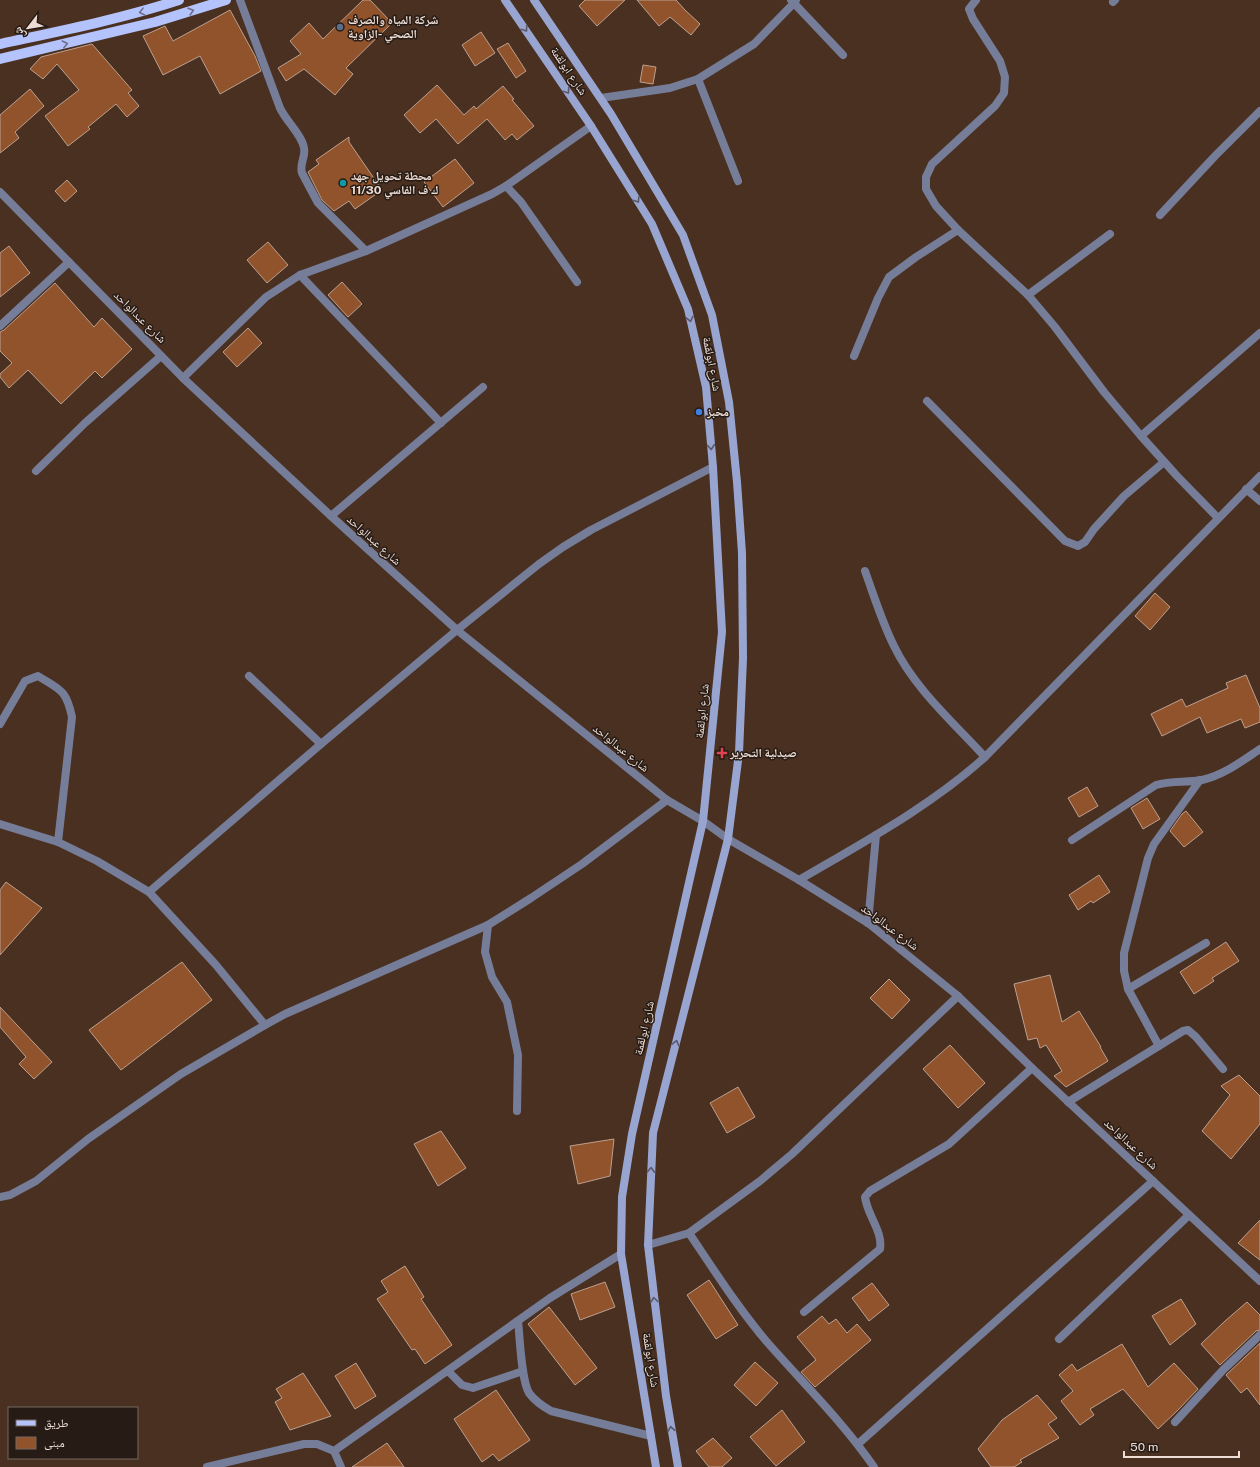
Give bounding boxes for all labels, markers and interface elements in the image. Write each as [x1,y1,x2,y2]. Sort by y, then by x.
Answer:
one-way arrow [139,7,145,15]
one-way arrow [187,7,194,16]
north arrow [8,8,48,48]
place label: شركة المياه والصرف الصحي -الزاوية [348,13,438,44]
marker: شركة المياه والصرف الصحي -الزاوية [335,22,345,32]
text: ش [11,24,29,41]
one-way arrow [520,25,528,32]
one-way arrow [62,40,68,48]
street label: شارع ابولقمة [547,44,590,98]
one-way arrow [562,87,570,94]
place label: محطة تحويل جهد 11/30 ك ف الفاسي [351,169,438,200]
marker: محطة تحويل جهد 11/30 ك ف الفاسي [338,178,348,188]
one-way arrow [632,196,639,203]
street label: شارع عبدالواحد [110,288,169,347]
one-way arrow [686,315,694,322]
street label: شارع ابولقمة [699,336,724,393]
place label: مخبز [706,405,729,419]
marker: مخبز [694,407,704,417]
one-way arrow [706,444,715,450]
street label: شارع عبدالواحد [343,512,404,569]
street label: شارع ابولقمة [692,683,713,739]
street label: شارع عبدالواحد [589,721,652,776]
place label: صيدلية التحرير [729,746,797,760]
marker: صيدلية التحرير [717,748,727,758]
street label: شارع عبدالواحد [858,901,922,954]
street label: شارع ابولقمة [631,1000,658,1057]
one-way arrow [671,1040,680,1047]
street label: شارع عبدالواحد [1101,1116,1161,1173]
one-way arrow [646,1167,655,1173]
one-way arrow [650,1297,659,1303]
street label: شارع ابولقمة [639,1332,662,1389]
legend [8,1407,138,1459]
text: طريق [44,1416,69,1430]
one-way arrow [668,1425,676,1432]
scale bar [1124,1433,1239,1459]
text: مبنى [44,1436,65,1450]
text: 50 m [1130,1440,1158,1454]

